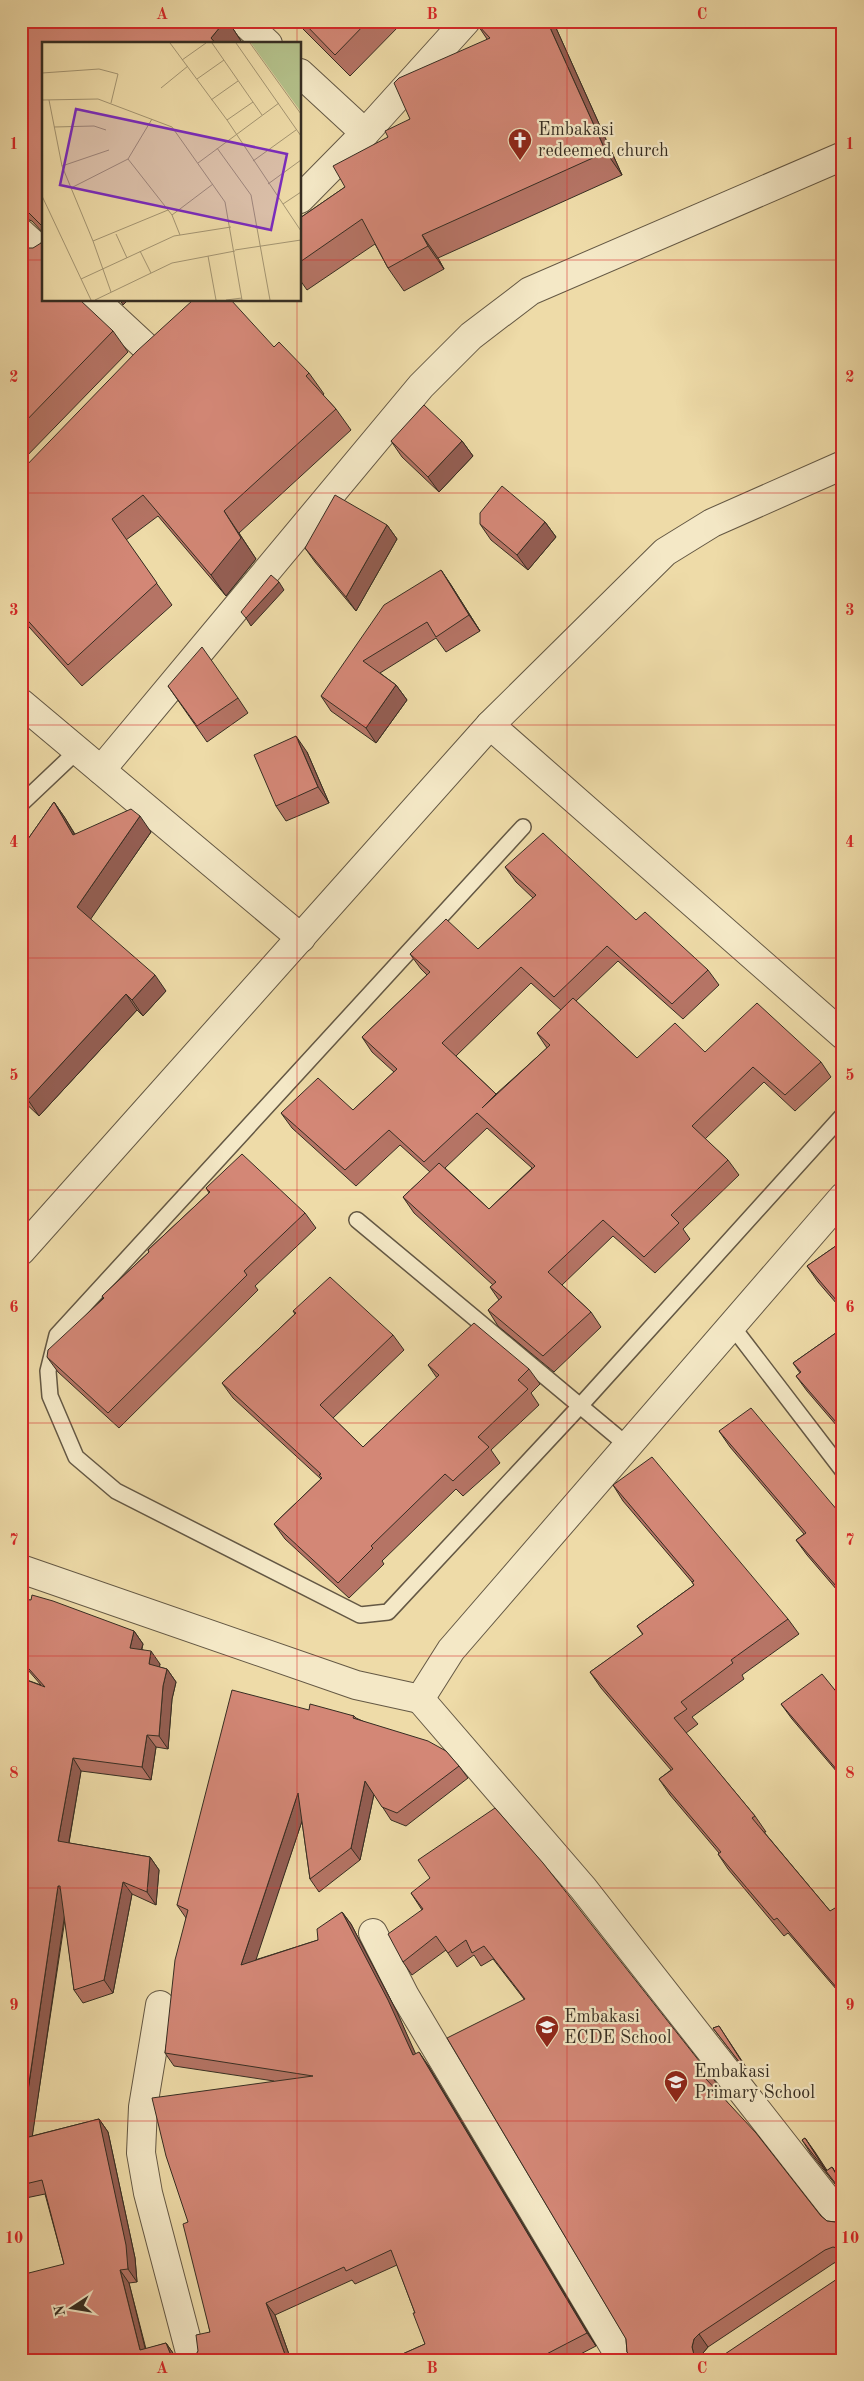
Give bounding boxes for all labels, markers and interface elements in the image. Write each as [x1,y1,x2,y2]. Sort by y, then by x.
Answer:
text: A [156,7,168,23]
text: B [426,7,438,23]
text: C [697,7,707,23]
inset map [42,42,301,301]
place label: Embakasi redeemed church [538,121,669,160]
church icon: Embakasi redeemed church [507,127,533,161]
text: 1 [9,137,19,153]
text: 1 [845,137,855,153]
text: 2 [9,370,19,386]
text: 2 [845,370,855,386]
text: 3 [9,603,19,619]
text: 3 [845,603,855,619]
text: 4 [9,835,19,851]
text: 4 [845,835,855,851]
text: 5 [9,1068,19,1084]
text: 5 [845,1068,855,1084]
text: 6 [9,1300,19,1316]
text: 6 [845,1300,855,1316]
text: 7 [9,1533,19,1549]
text: 7 [845,1533,855,1549]
text: 8 [9,1766,19,1782]
text: 8 [845,1766,855,1782]
text: 9 [9,1998,19,2014]
text: 9 [845,1998,855,2014]
place label: Embakasi ECDE School [564,2008,672,2047]
school or university icon: Embakasi ECDE School [534,2014,560,2048]
place label: Embakasi Primary School [694,2063,815,2102]
school or university icon: Embakasi Primary School [663,2069,689,2103]
text: 10 [5,2231,23,2247]
text: 10 [841,2231,859,2247]
north arrow [48,2284,98,2334]
text: N [52,2304,68,2317]
text: A [156,2361,168,2377]
text: B [426,2361,438,2377]
text: C [697,2361,707,2377]

